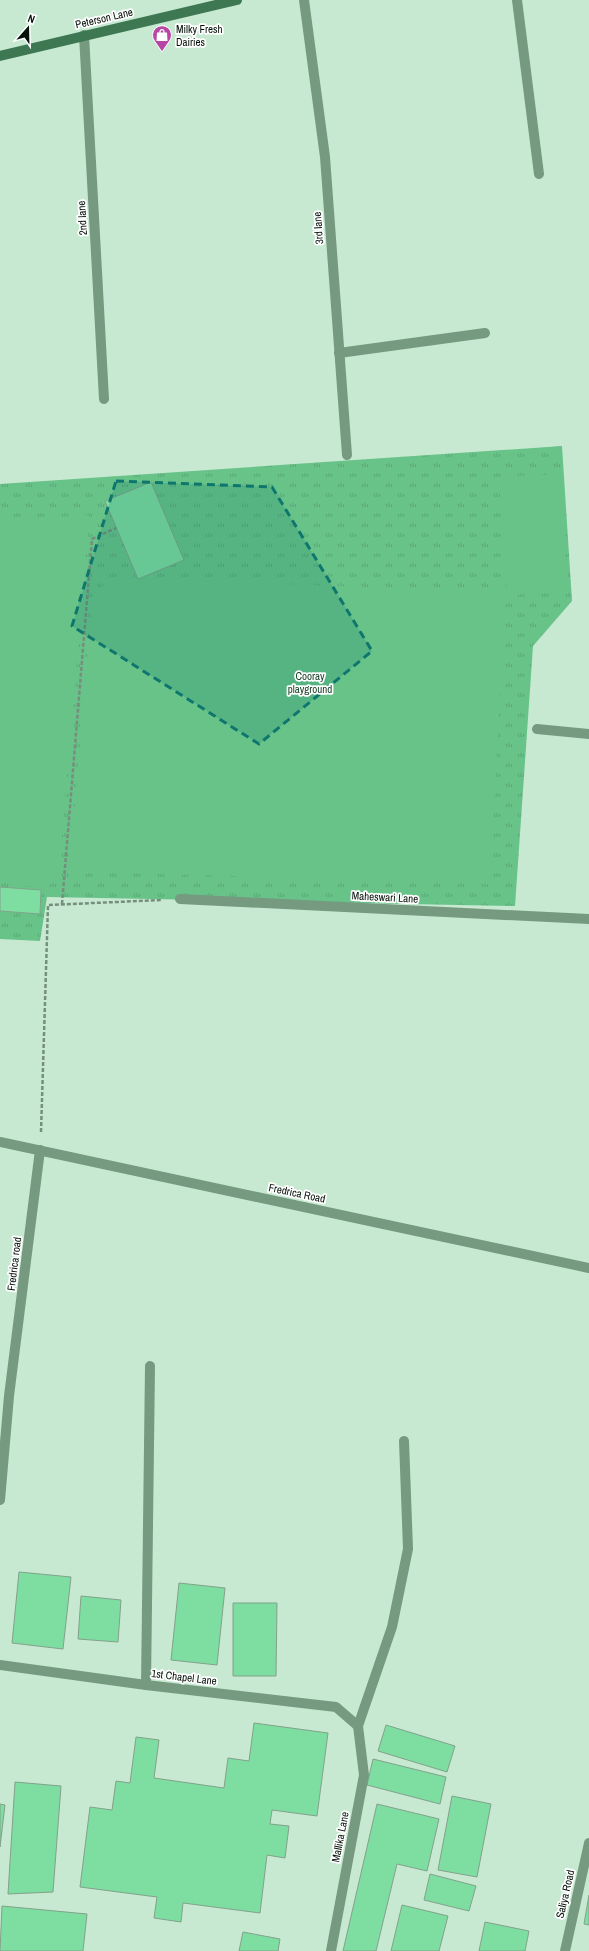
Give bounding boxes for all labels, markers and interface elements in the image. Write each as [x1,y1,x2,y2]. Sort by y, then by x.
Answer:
street label: Peterson Lane [74,5,134,31]
north arrow [8,8,48,48]
text: N [26,11,37,26]
place label: Milky Fresh Dairies [176,22,223,49]
shop icon: Milky Fresh Dairies [151,24,173,52]
street label: 2nd lane [74,200,90,236]
street label: 3rd lane [310,211,326,245]
park label: Cooray playground [288,669,332,696]
street label: Maheswari Lane [351,888,419,906]
street label: Fredrica Road [267,1180,327,1206]
street label: Fredrica road [4,1236,24,1292]
street label: 1st Chapel Lane [151,1666,217,1688]
street label: Mallika Lane [328,1811,352,1863]
street label: Saliya Road [553,1868,577,1920]

